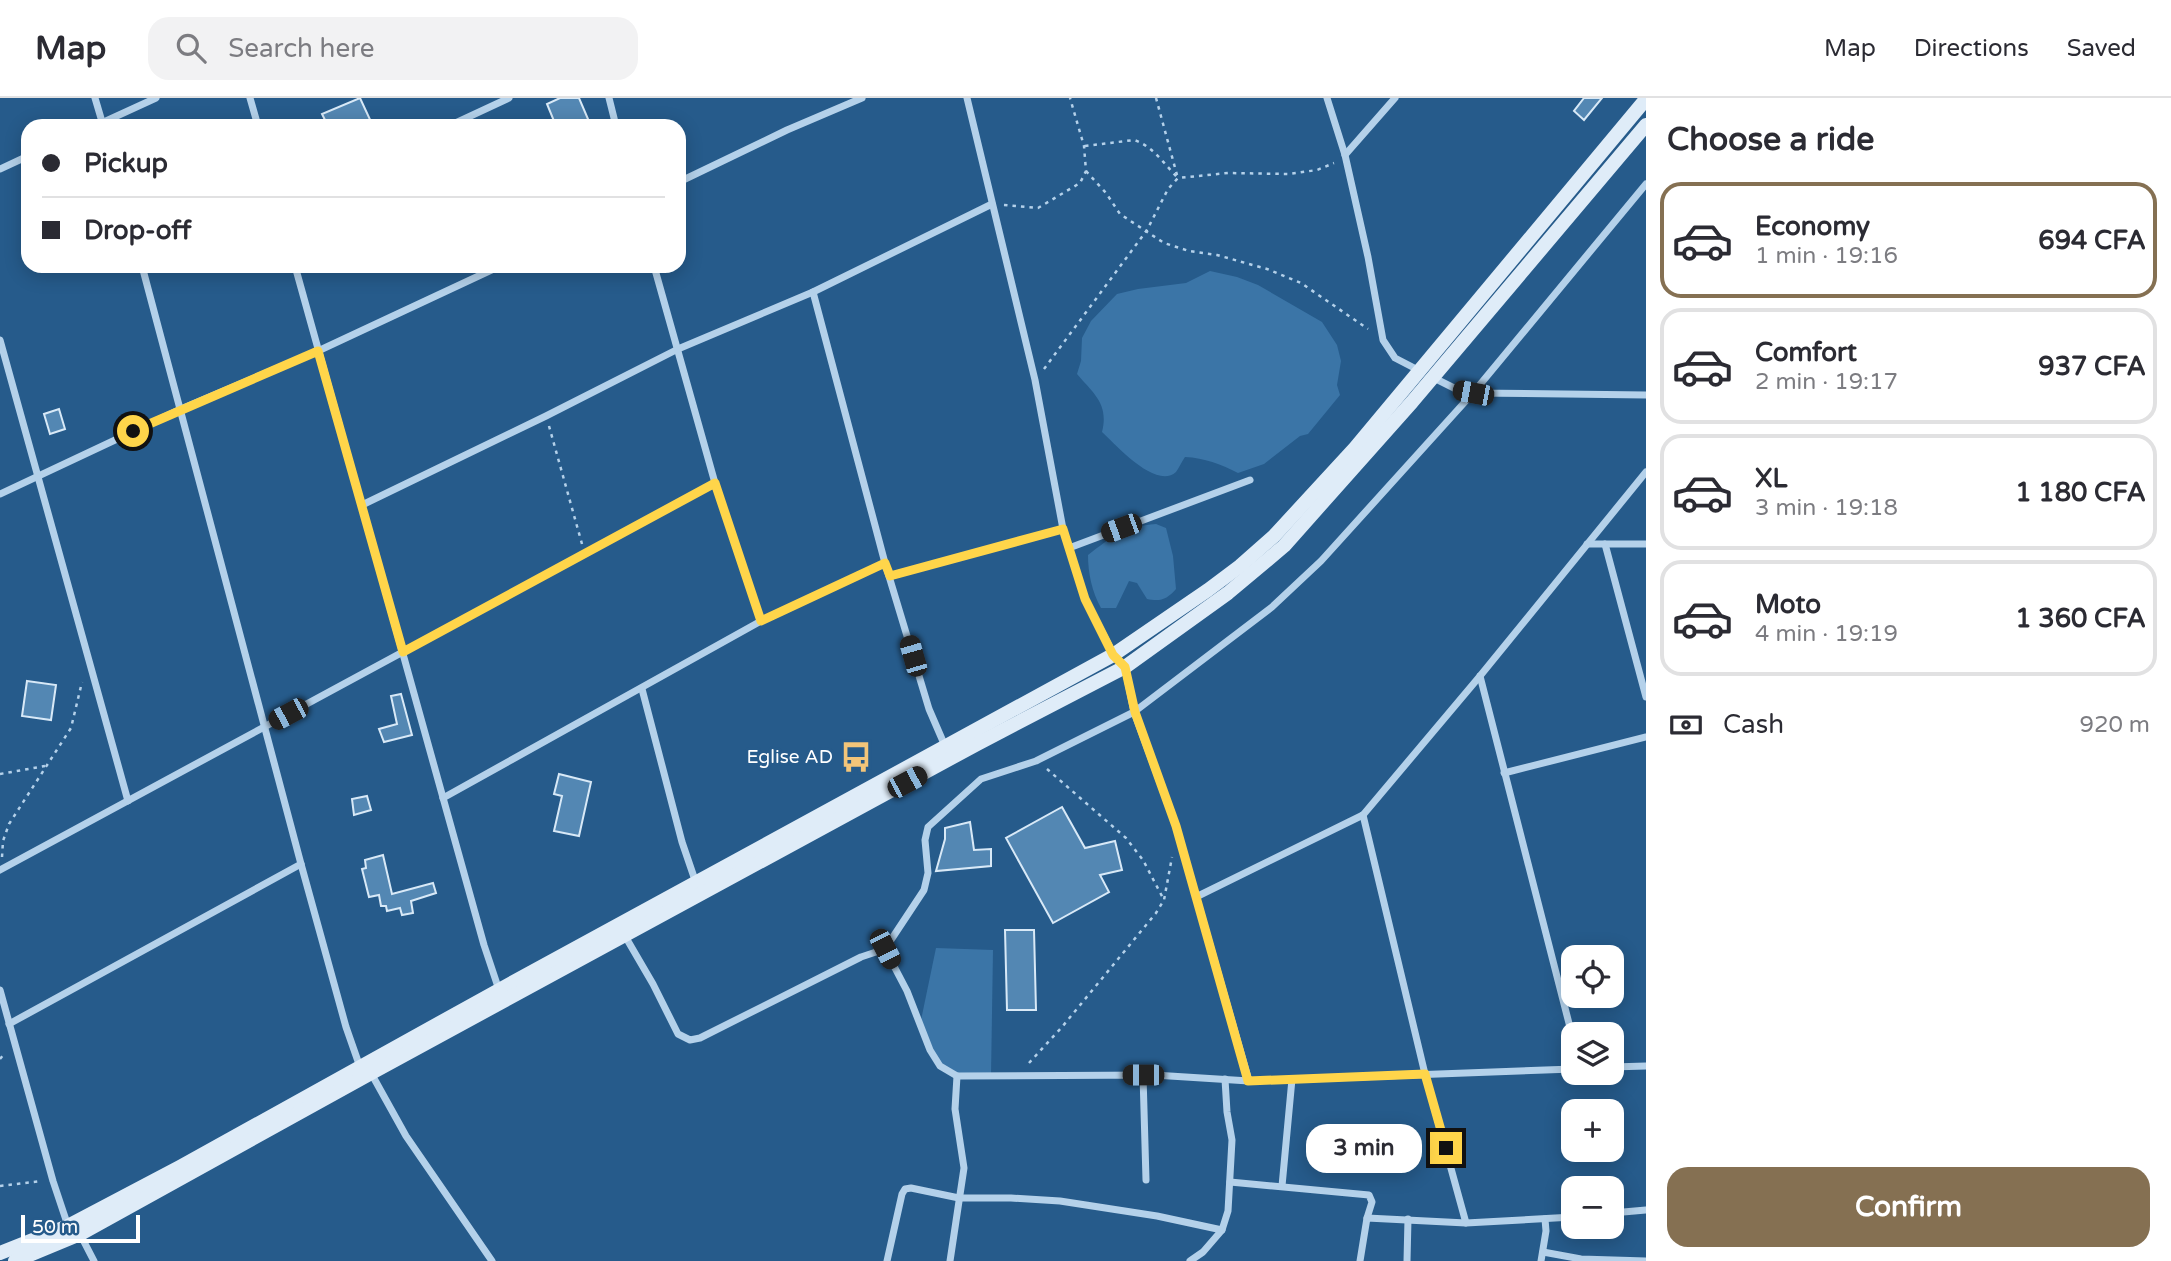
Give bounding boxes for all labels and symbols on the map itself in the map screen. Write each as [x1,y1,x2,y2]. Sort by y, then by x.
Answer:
car [1451,379,1496,407]
route start [117,415,149,447]
car [1098,511,1145,545]
car [898,633,929,679]
car [265,695,312,733]
bus stop icon: Eglise AD [839,740,873,774]
place label: Eglise AD [746,746,833,768]
car [884,763,931,801]
car [867,926,904,972]
car [1123,1065,1165,1086]
callout: 3 min [1306,1124,1422,1172]
route end [1430,1132,1462,1164]
scale bar [21,1212,140,1244]

